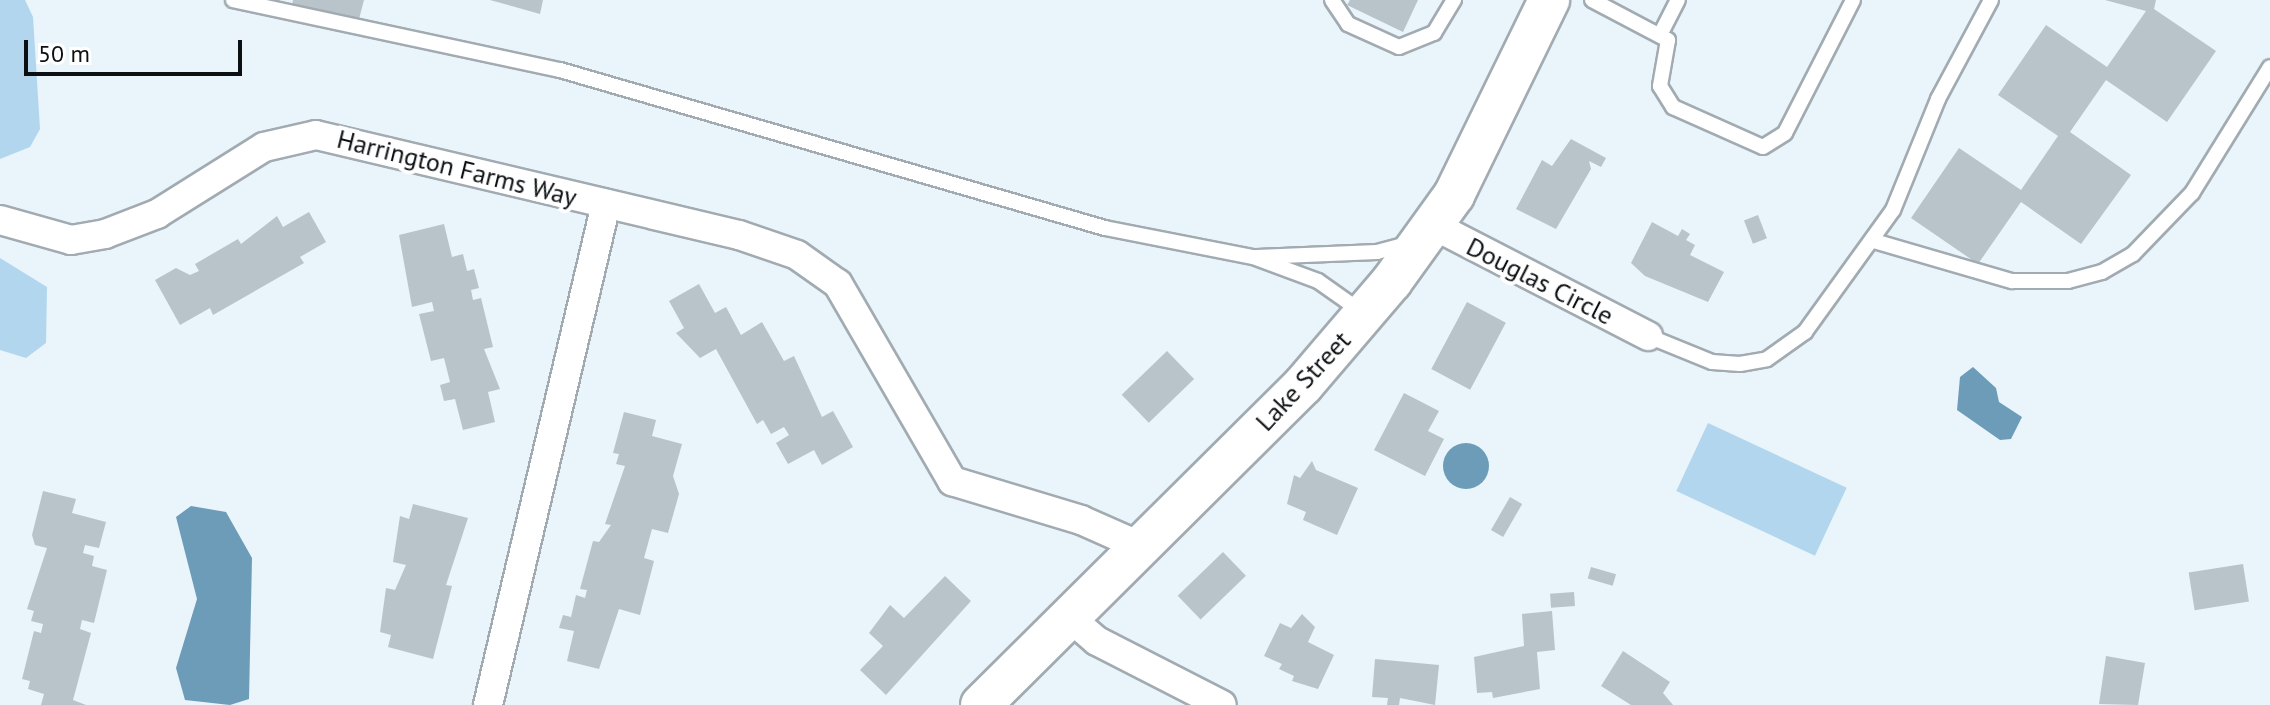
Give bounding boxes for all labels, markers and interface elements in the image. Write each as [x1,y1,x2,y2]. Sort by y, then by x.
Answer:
scale bar [28,24,246,74]
text: 50 m [38,38,90,69]
street label: Harrington Farms Way [334,123,580,213]
street label: Douglas Circle [1461,231,1619,331]
street label: Lake Street [1249,325,1357,437]

